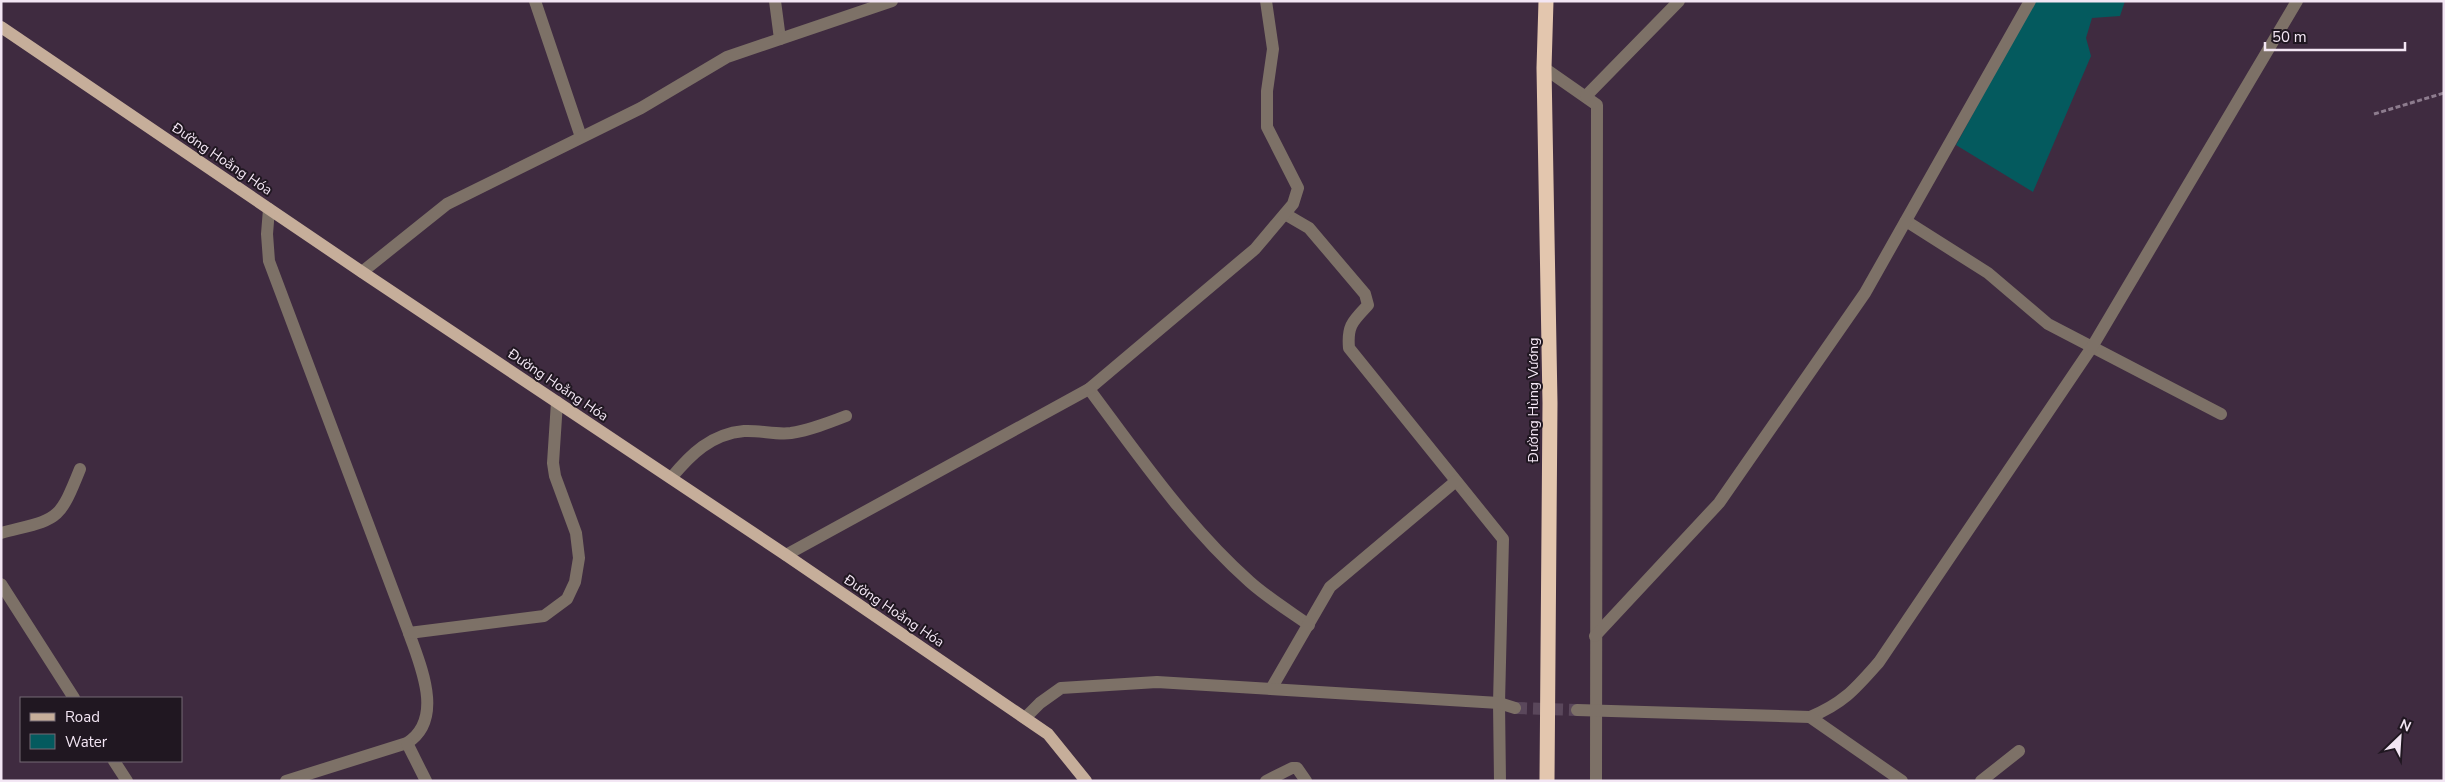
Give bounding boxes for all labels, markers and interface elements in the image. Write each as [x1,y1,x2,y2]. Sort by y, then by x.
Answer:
scale bar [2265,20,2405,52]
text: 50 m [2272,27,2307,47]
street label: Đường Hoằng Hóa [167,118,276,200]
street label: Đường Hùng Vương [1524,338,1543,463]
street label: Đường Hoằng Hóa [503,344,612,426]
street label: Đường Hoằng Hóa [839,570,948,652]
legend [20,697,182,762]
text: Road [65,707,100,727]
north arrow [2375,712,2425,762]
text: N [2397,715,2414,736]
text: Water [65,732,108,752]

